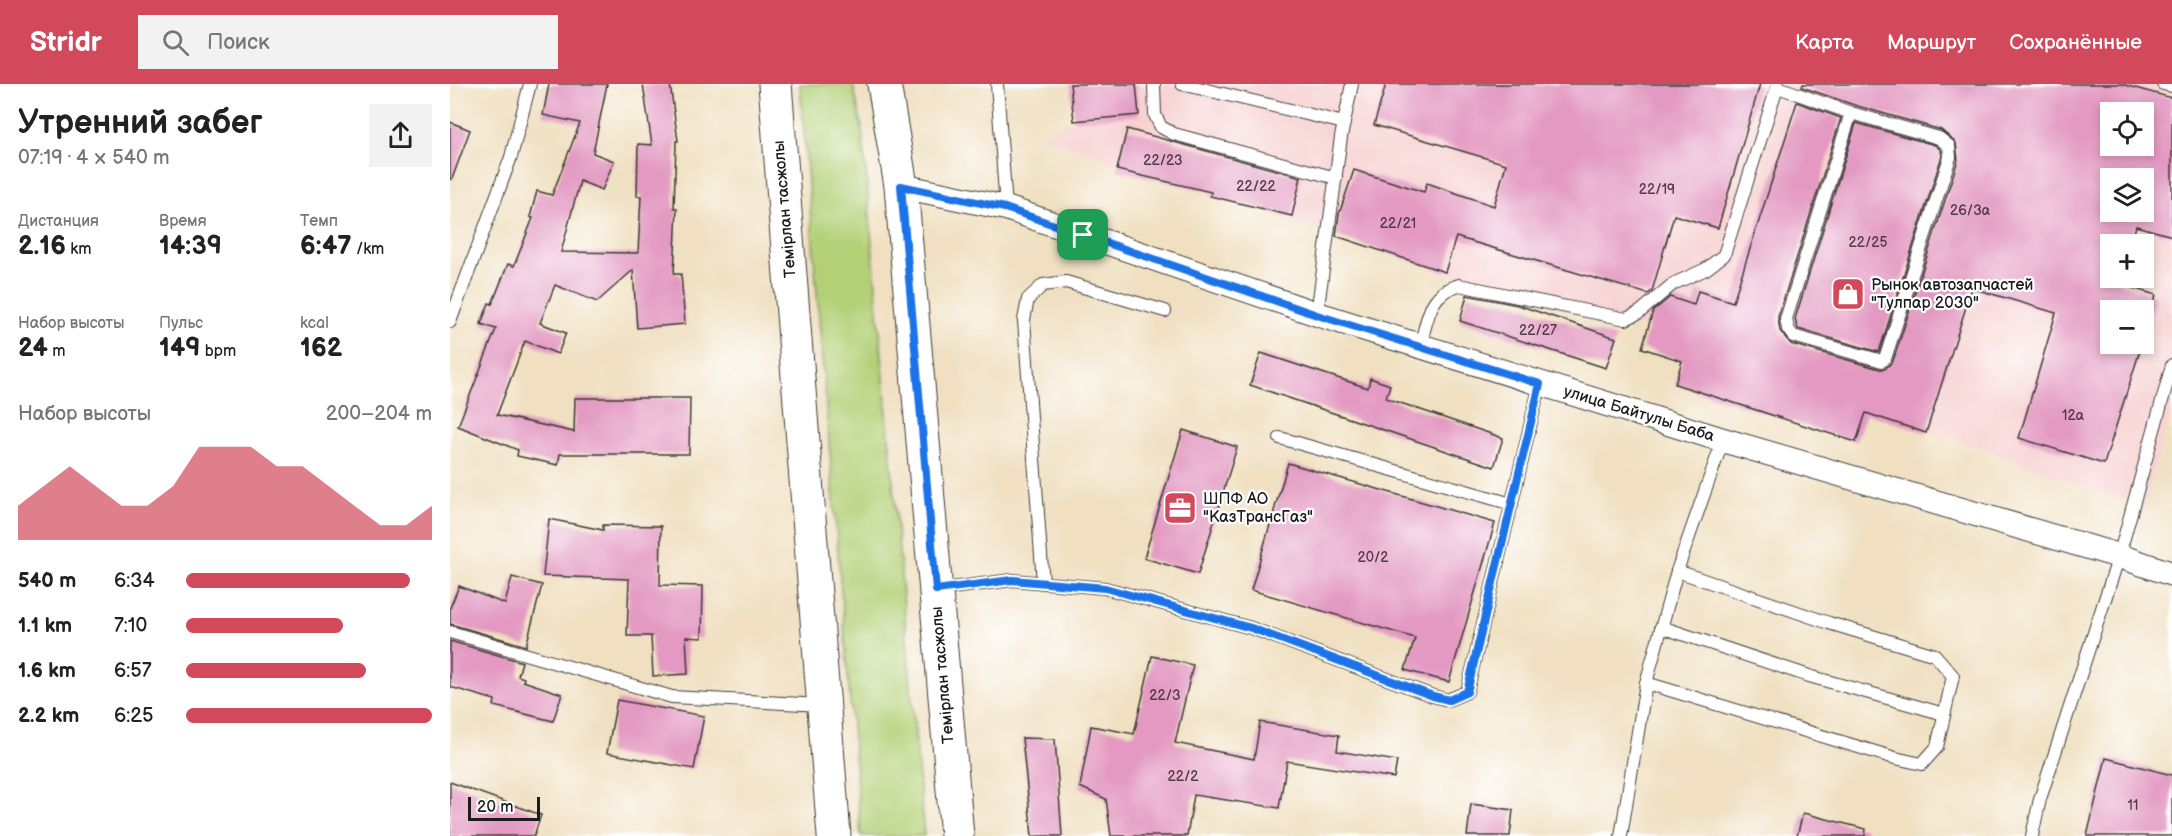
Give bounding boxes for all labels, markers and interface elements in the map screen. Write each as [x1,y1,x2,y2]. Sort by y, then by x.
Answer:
search box [138,15,558,69]
text: Stridr [30,26,102,59]
icon: search [159,26,192,59]
text: Поиск [207,29,270,56]
text: Карта [1795,30,1854,55]
text: Маршрут [1887,30,1976,55]
text: Сохранённые [2009,30,2142,55]
map controls [2100,102,2154,354]
button: locate [2100,102,2154,156]
text: Утренний забег [18,103,263,143]
button: share [369,104,432,167]
street label: Темірлан тасжолы [770,140,800,278]
text: 07:19 · 4 × 540 m [18,146,170,170]
house number: 22/23 [1143,152,1183,169]
button: layers [2100,168,2154,222]
house number: 22/22 [1236,178,1276,195]
house number: 22/19 [1639,181,1675,198]
house number: 26/3а [1950,202,1991,219]
pin [1057,209,1108,260]
text: Дистанция [18,212,99,231]
text: Время [159,212,207,231]
text: Темп [300,212,338,231]
house number: 22/21 [1380,215,1416,232]
icon: arrive [1066,218,1099,251]
text: 2.16 [18,231,66,262]
text: 14:39 [159,231,222,262]
text: 6:47 [300,231,352,262]
house number: 22/25 [1848,234,1888,251]
button: + [2100,234,2154,288]
text: km [66,240,91,259]
text: /km [352,240,384,259]
shop icon: Рынок автозапчастей "Тулпар 2030" [1830,276,1866,312]
place label: Рынок автозапчастей "Тулпар 2030" [1871,276,2033,313]
button: − [2100,300,2154,354]
text: Набор высоты [18,314,125,333]
text: Пульс [159,314,203,333]
text: kcal [300,314,329,333]
house number: 22/27 [1519,322,1557,339]
text: 24 [18,333,48,364]
text: 149 [159,333,201,364]
text: 162 [300,333,342,364]
text: m [48,342,65,361]
text: bpm [201,342,236,361]
street label: улица Байтулы Баба [1561,382,1717,446]
text: Набор высоты [18,402,151,426]
text: 200–204 m [326,402,432,426]
house number: 12а [2062,407,2085,424]
office icon: ШПФ АО "КазТрансГаз" [1162,490,1198,526]
place label: ШПФ АО "КазТрансГаз" [1203,490,1313,527]
house number: 20/2 [1357,549,1389,566]
text: 540 m [18,569,76,593]
text: 6:34 [114,569,155,593]
street label: Темірлан тасжолы [928,606,958,744]
text: 1.1 km [18,614,72,638]
text: 7:10 [114,614,147,638]
text: 1.6 km [18,659,76,683]
text: 6:57 [114,659,152,683]
house number: 22/3 [1149,687,1181,704]
text: 2.2 km [18,704,79,728]
text: 6:25 [114,704,154,728]
house number: 22/2 [1167,768,1199,785]
scale bar [468,794,540,822]
house number: 11 [2128,797,2138,814]
text: 20 m [477,798,513,817]

